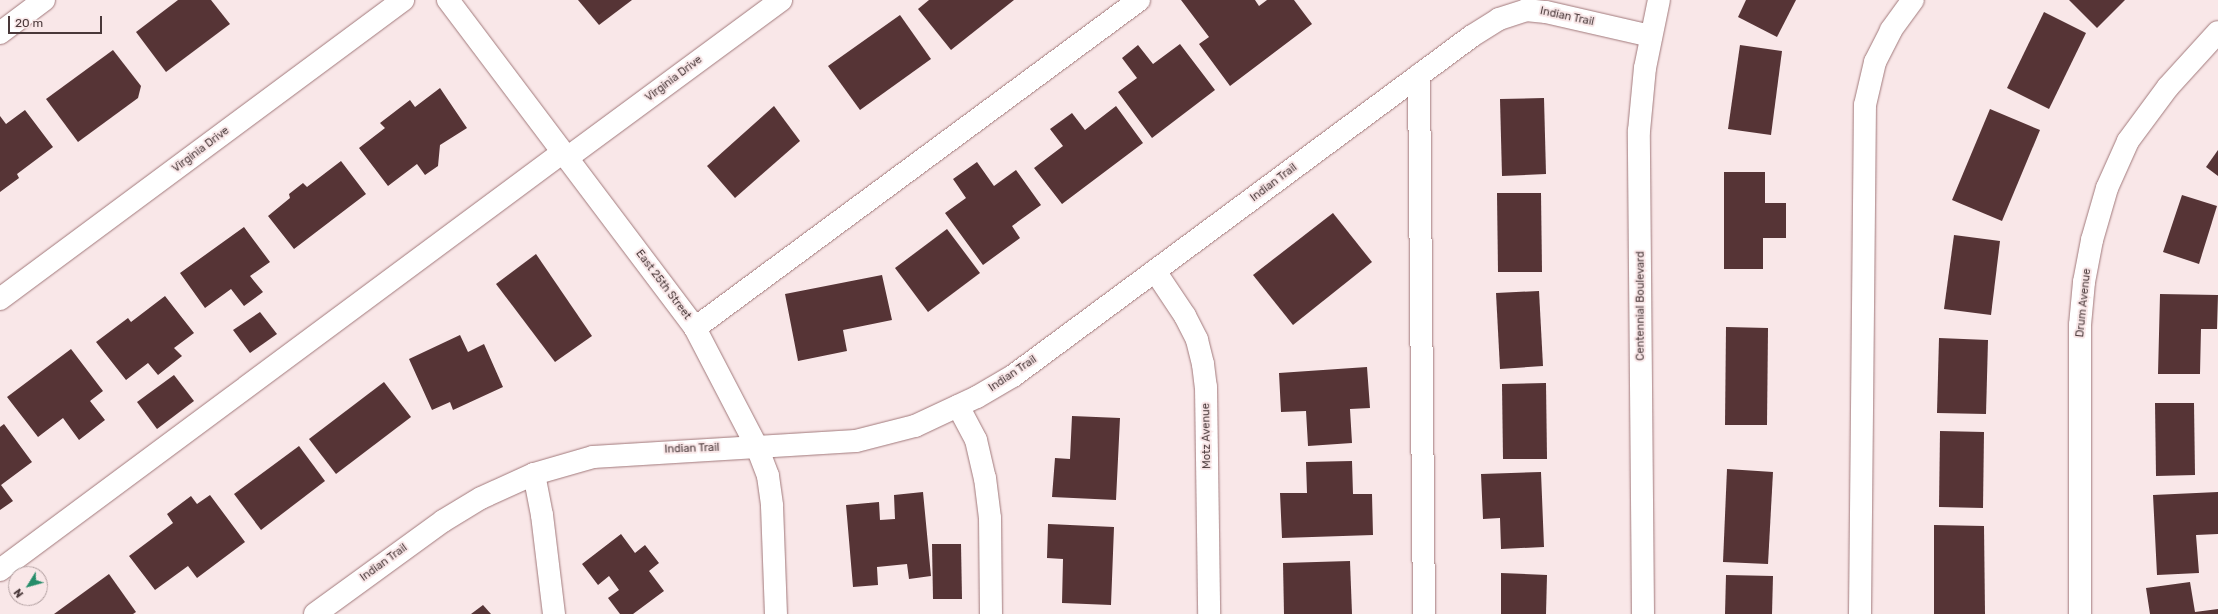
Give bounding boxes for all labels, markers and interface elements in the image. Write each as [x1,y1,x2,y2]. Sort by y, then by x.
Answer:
street label: Indian Trail [1539,5,1595,29]
scale bar [10,8,104,34]
text: 20 m [15,16,43,30]
street label: Virginia Drive [643,53,705,105]
street label: Virginia Drive [170,124,232,176]
street label: Indian Trail [1248,161,1300,205]
street label: East 25th Street [633,248,693,322]
street label: Centennial Boulevard [1634,251,1648,361]
street label: Drum Avenue [2074,268,2094,338]
street label: Indian Trail [986,353,1040,395]
street label: Motz Avenue [1200,403,1214,469]
street label: Indian Trail [664,441,720,457]
street label: Indian Trail [358,541,410,585]
north arrow [8,566,48,606]
text: N [11,586,26,600]

